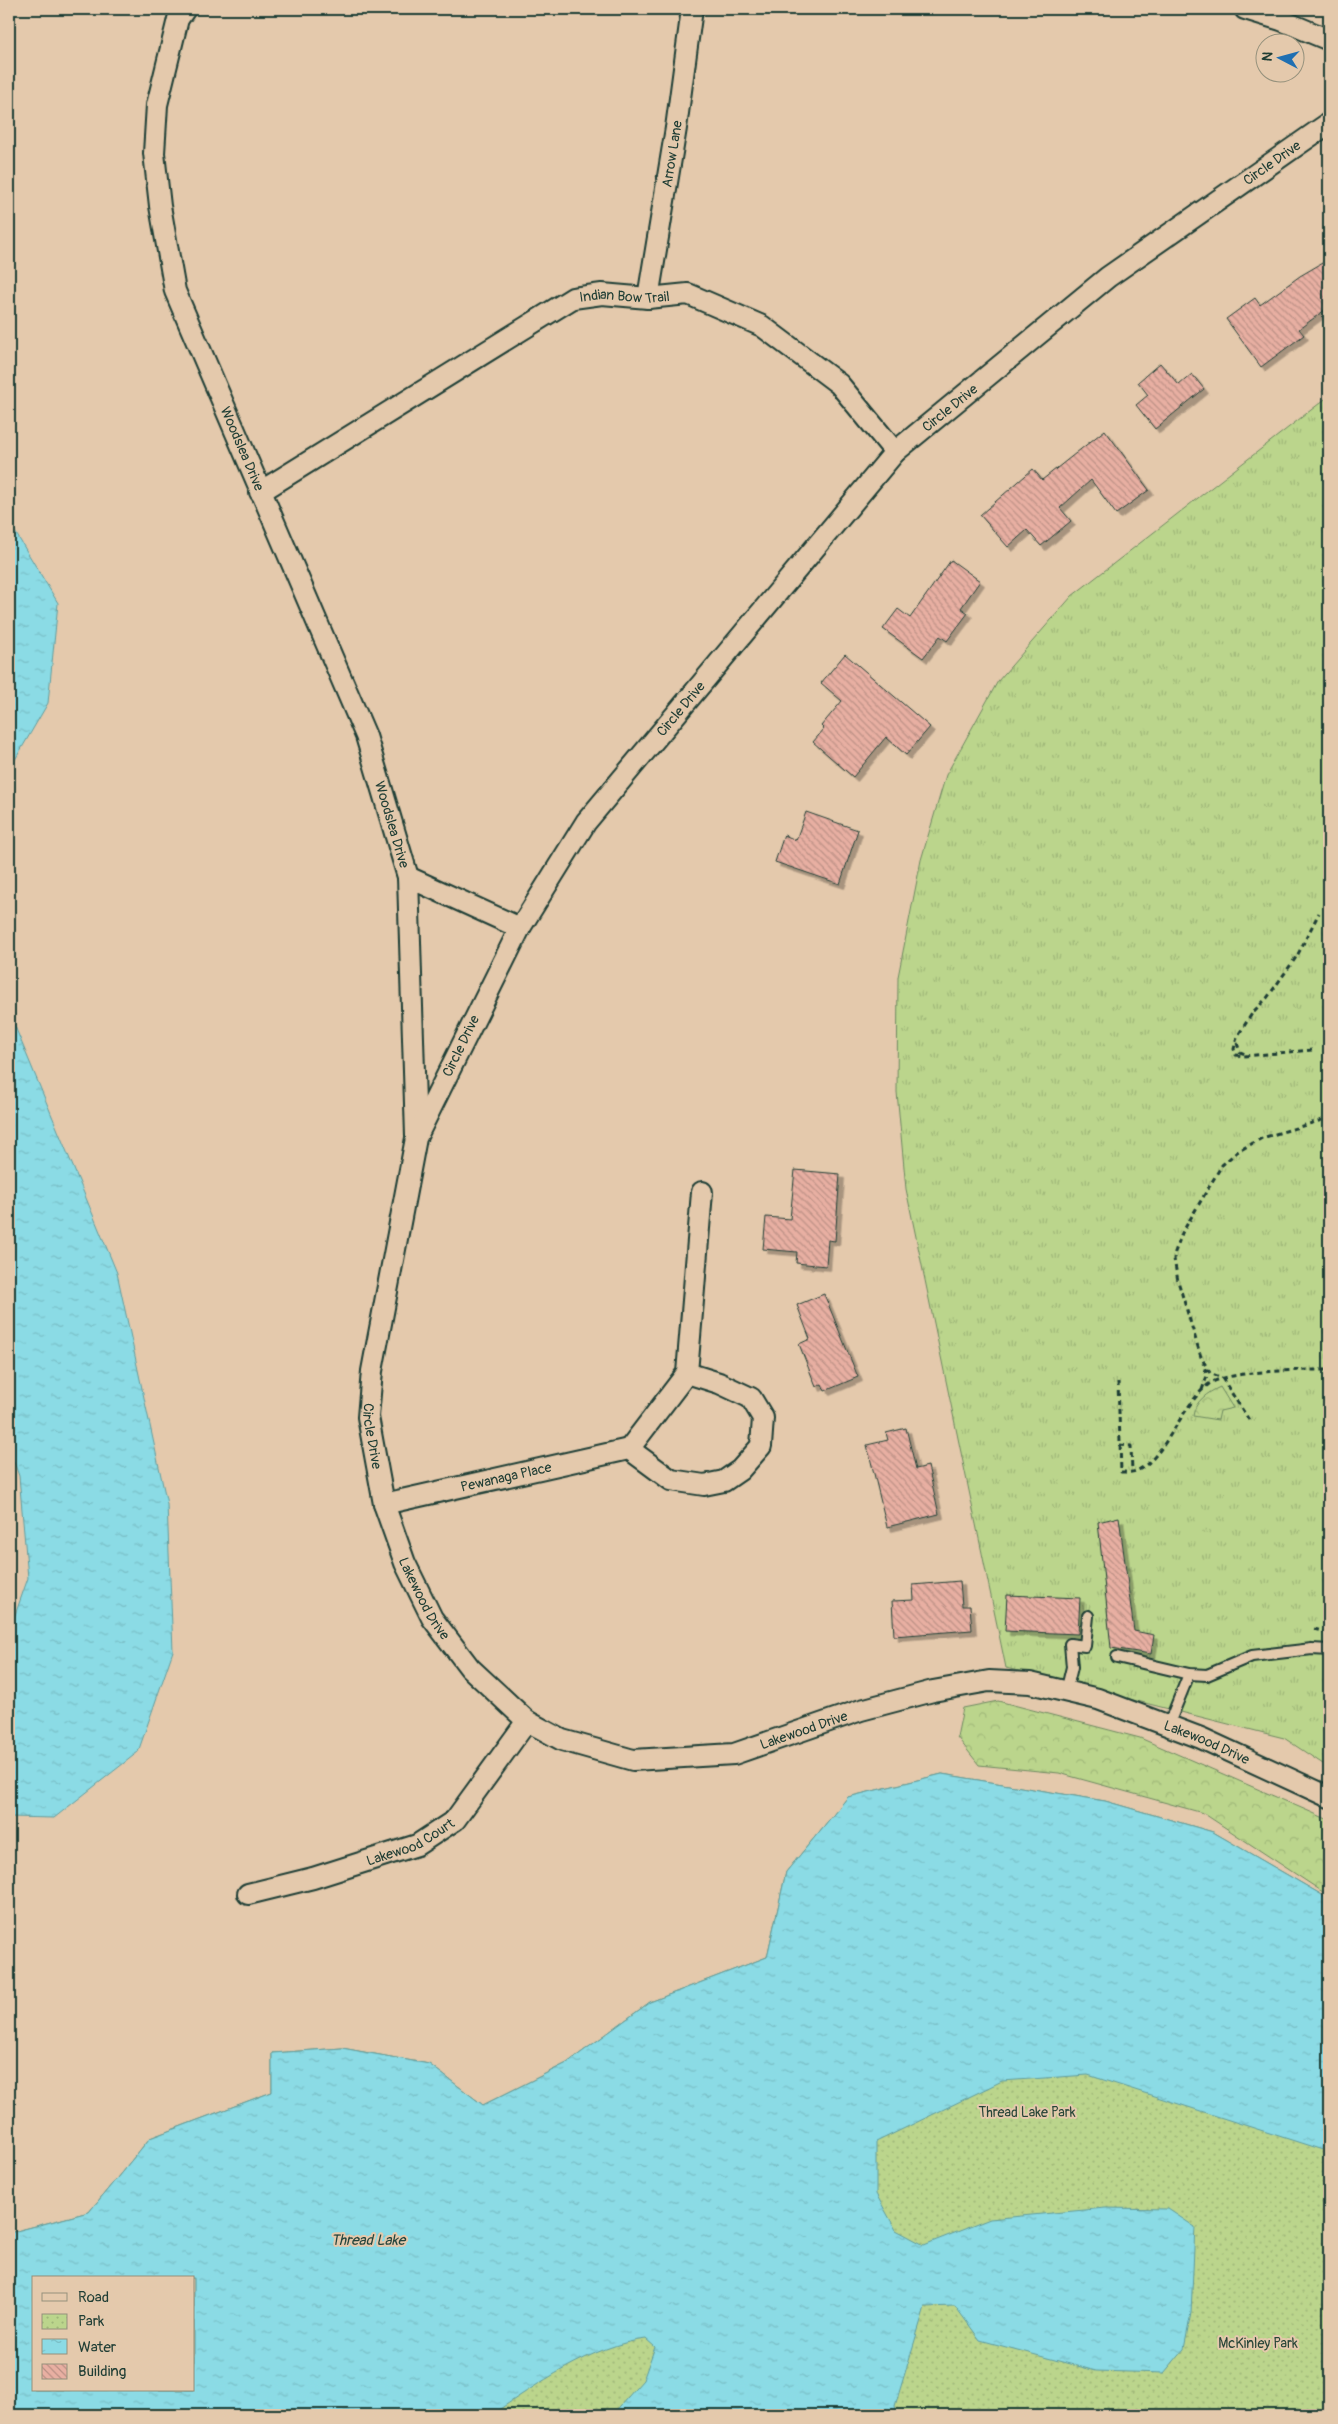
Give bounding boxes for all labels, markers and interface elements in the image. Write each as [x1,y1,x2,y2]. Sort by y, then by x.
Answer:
north arrow [1256,32,1306,82]
text: N [1259,51,1277,62]
street label: Arrow Lane [658,119,685,189]
street label: Circle Drive [1240,137,1304,189]
street label: Indian Bow Trail [578,285,670,307]
street label: Circle Drive [919,380,981,436]
street label: Woodslea Drive [217,404,268,493]
street label: Circle Drive [653,678,709,740]
street label: Woodslea Drive [371,779,413,870]
street label: Circle Drive [439,1012,483,1080]
street label: Circle Drive [359,1402,386,1470]
street label: Pewanaga Place [459,1458,553,1495]
street label: Lakewood Drive [395,1555,454,1643]
street label: Lakewood Drive [758,1707,850,1753]
street label: Lakewood Drive [1162,1716,1252,1768]
street label: Lakewood Court [364,1814,458,1869]
park label: Thread Lake Park [978,2104,1076,2121]
water label: Thread Lake [331,2231,407,2250]
legend [32,2276,195,2392]
text: Road [78,2288,109,2307]
text: Park [78,2312,105,2331]
park label: McKinley Park [1218,2335,1298,2352]
text: Water [78,2338,117,2357]
text: Building [78,2362,126,2381]

